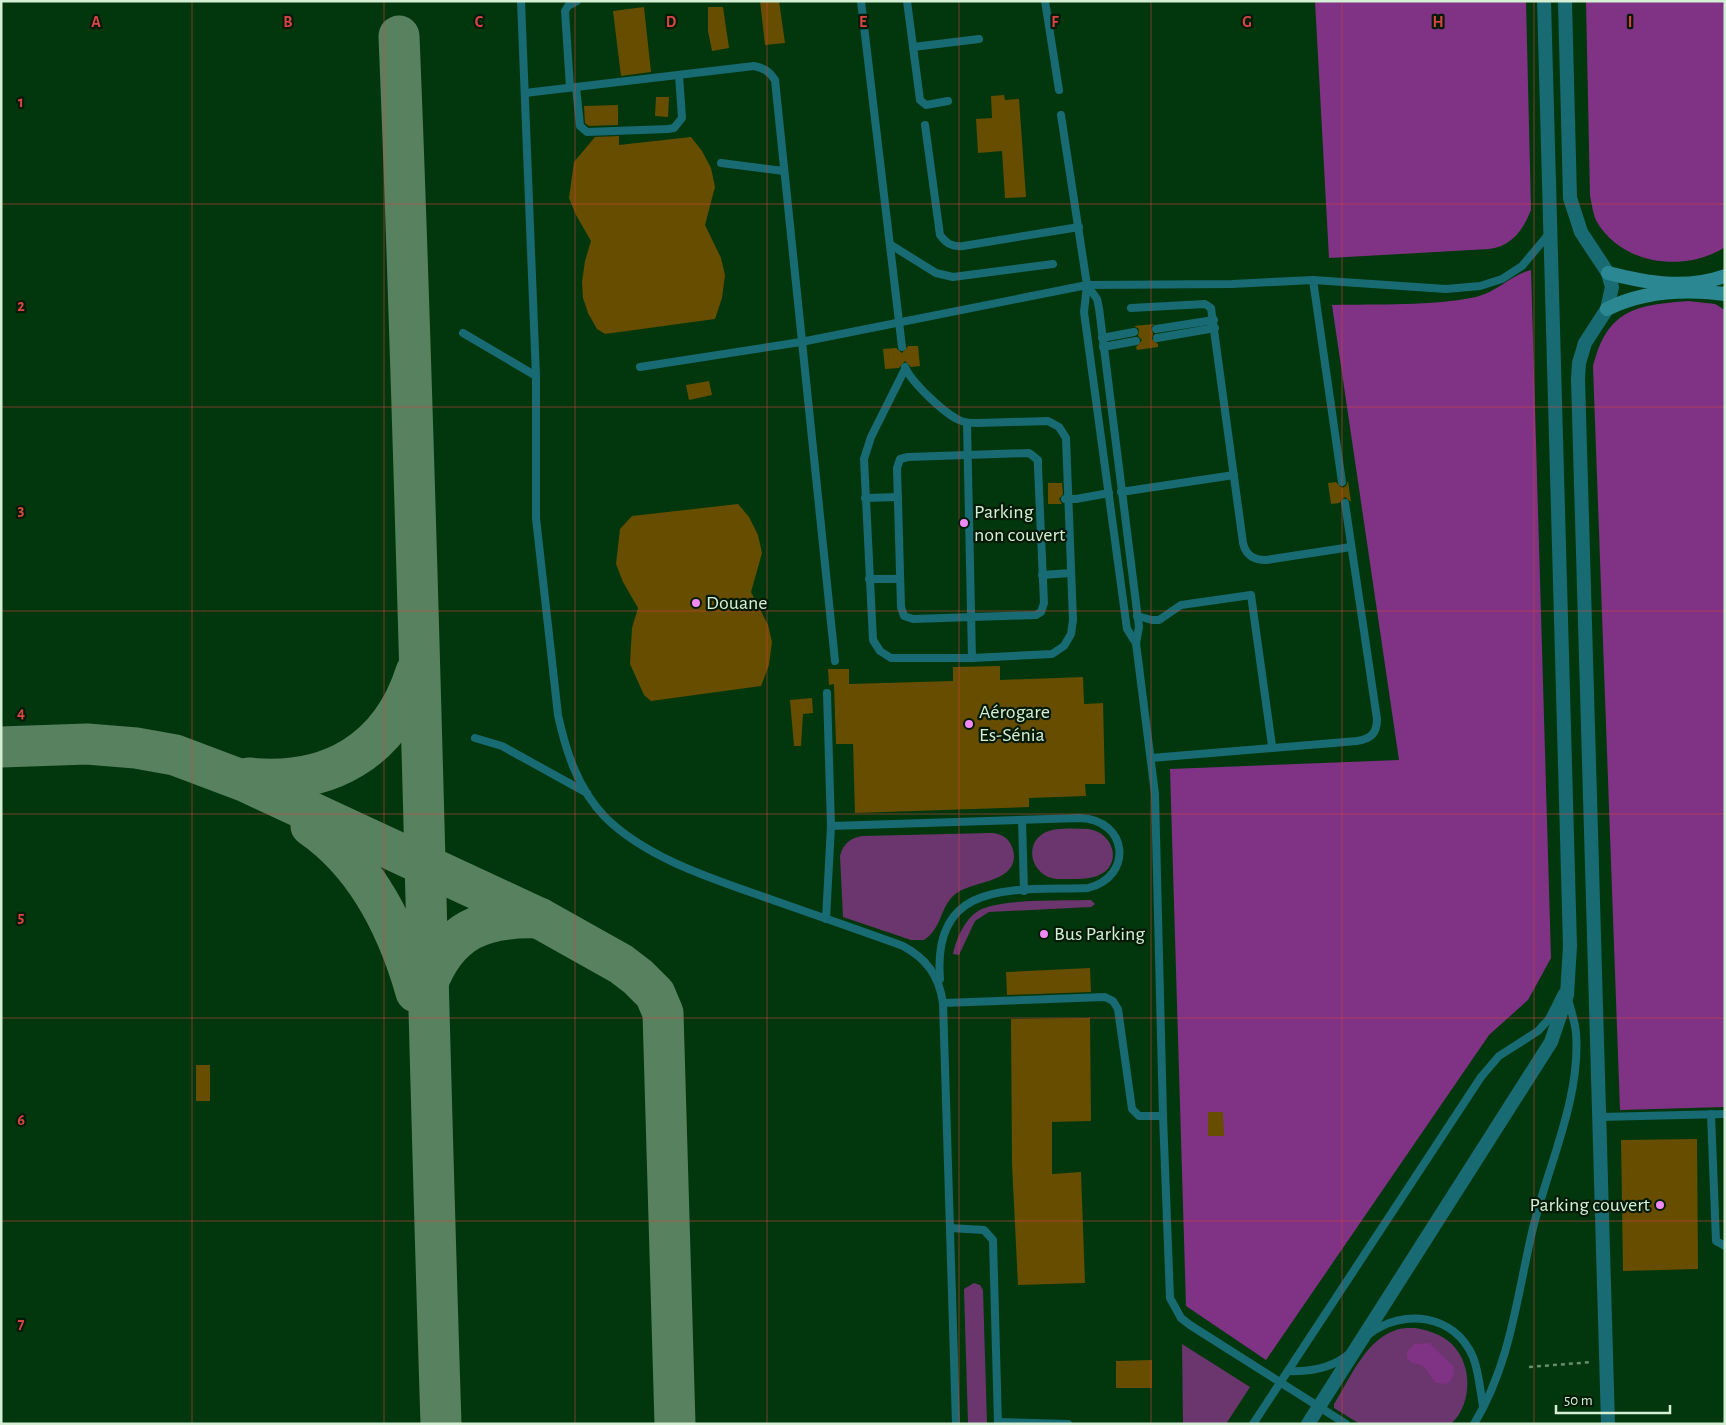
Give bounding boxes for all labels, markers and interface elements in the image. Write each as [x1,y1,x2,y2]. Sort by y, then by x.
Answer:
text: A [91,14,101,30]
text: B [283,14,293,30]
text: C [475,14,484,30]
text: D [666,14,677,30]
text: E [859,14,867,30]
text: F [1051,14,1059,30]
text: G [1242,14,1252,30]
text: H [1432,14,1444,30]
text: I [1628,14,1632,30]
text: 1 [18,94,24,110]
text: 2 [17,298,25,314]
text: 3 [18,502,25,518]
place label: Parking non couvert [974,502,1066,545]
marker: Parking non couvert [958,517,970,529]
place label: Douane [706,593,768,613]
marker: Douane [690,597,702,609]
place label: Aérogare Es-Sénia [979,702,1050,745]
text: 4 [17,705,25,721]
marker: Aérogare Es-Sénia [963,718,975,730]
text: 5 [18,909,25,925]
place label: Bus Parking [1054,924,1145,944]
marker: Bus Parking [1038,928,1050,940]
text: 6 [17,1112,25,1128]
place label: Parking couvert [1530,1195,1651,1215]
marker: Parking couvert [1654,1199,1666,1211]
text: 7 [18,1316,25,1332]
scale bar [1556,1382,1670,1414]
text: 50 m [1564,1393,1593,1408]

